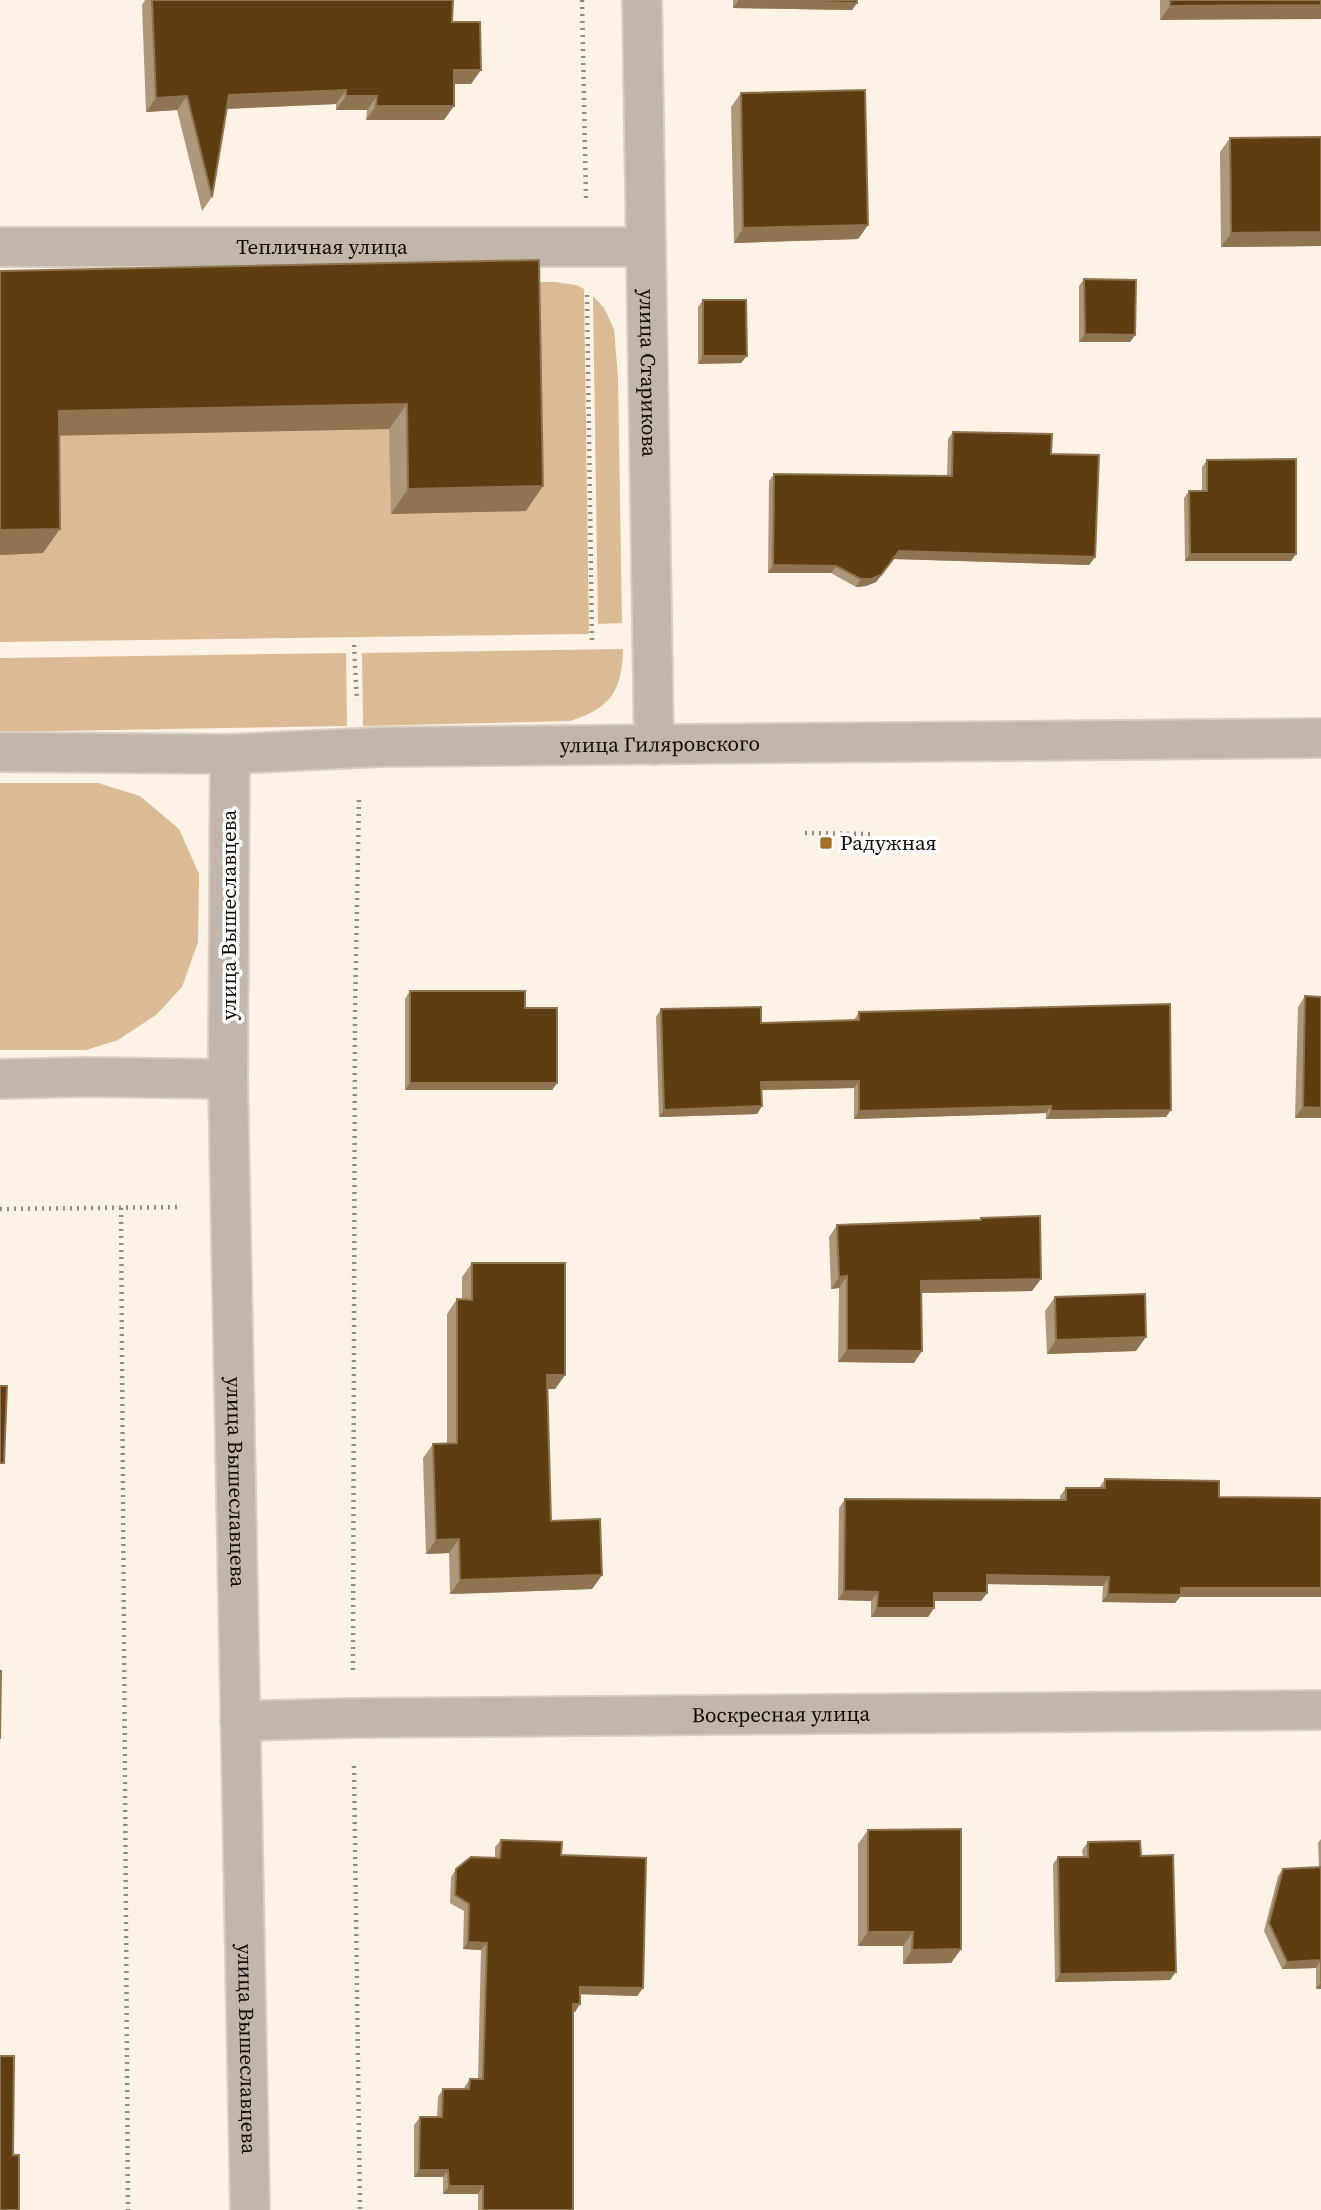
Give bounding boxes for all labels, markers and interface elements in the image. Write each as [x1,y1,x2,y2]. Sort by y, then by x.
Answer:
street label: Тепличная улица [236,232,408,261]
street label: улица Старикова [633,289,664,457]
street label: улица Гиляровского [560,728,760,759]
street label: улица Вышеславцева [214,810,243,1020]
place label: Радужная [840,828,937,857]
marker: Радужная [818,835,834,851]
street label: улица Вышеславцева [220,1376,253,1588]
street label: Воскресная улица [692,1699,871,1729]
street label: улица Вышеславцева [231,1943,264,2155]

